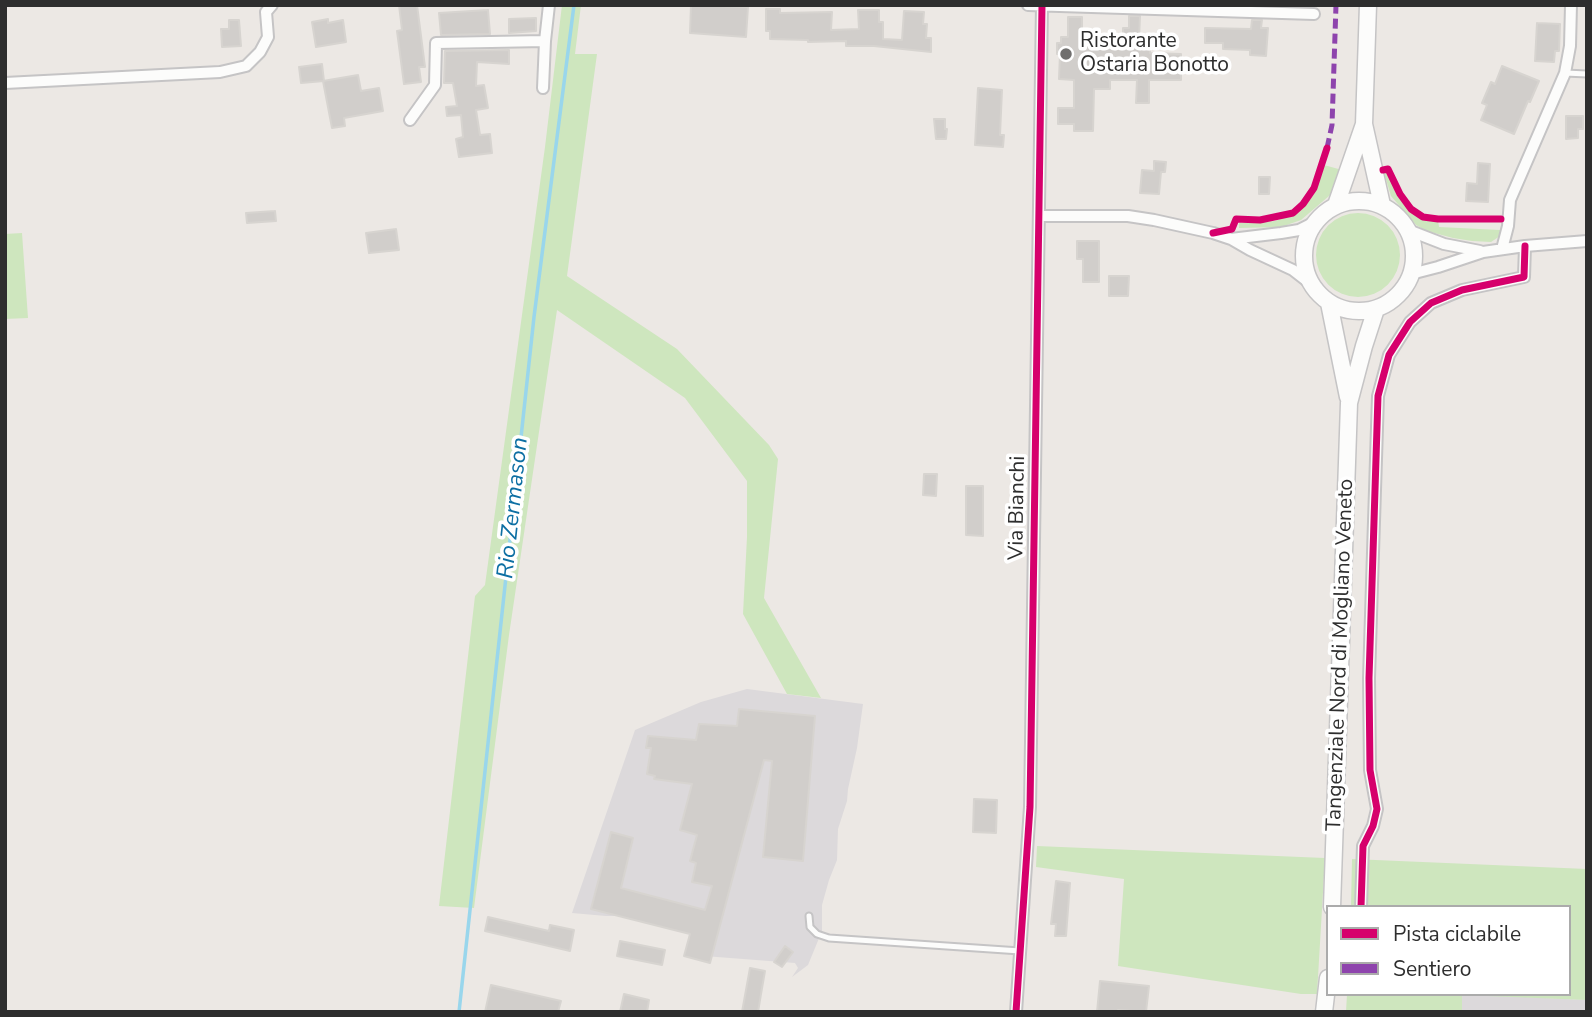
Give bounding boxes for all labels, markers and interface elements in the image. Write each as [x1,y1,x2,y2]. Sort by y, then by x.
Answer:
place label: Ristorante Ostaria Bonotto [1080,29,1229,79]
marker: Ristorante Ostaria Bonotto [1058,46,1074,62]
water label: Rio Zermason [493,436,535,580]
street label: Via Bianchi [1004,456,1032,560]
street label: Tangenziale Nord di Mogliano Veneto [1322,479,1360,831]
legend [1326,905,1571,996]
text: Pista ciclabile [1393,920,1521,948]
text: Sentiero [1393,955,1471,983]

